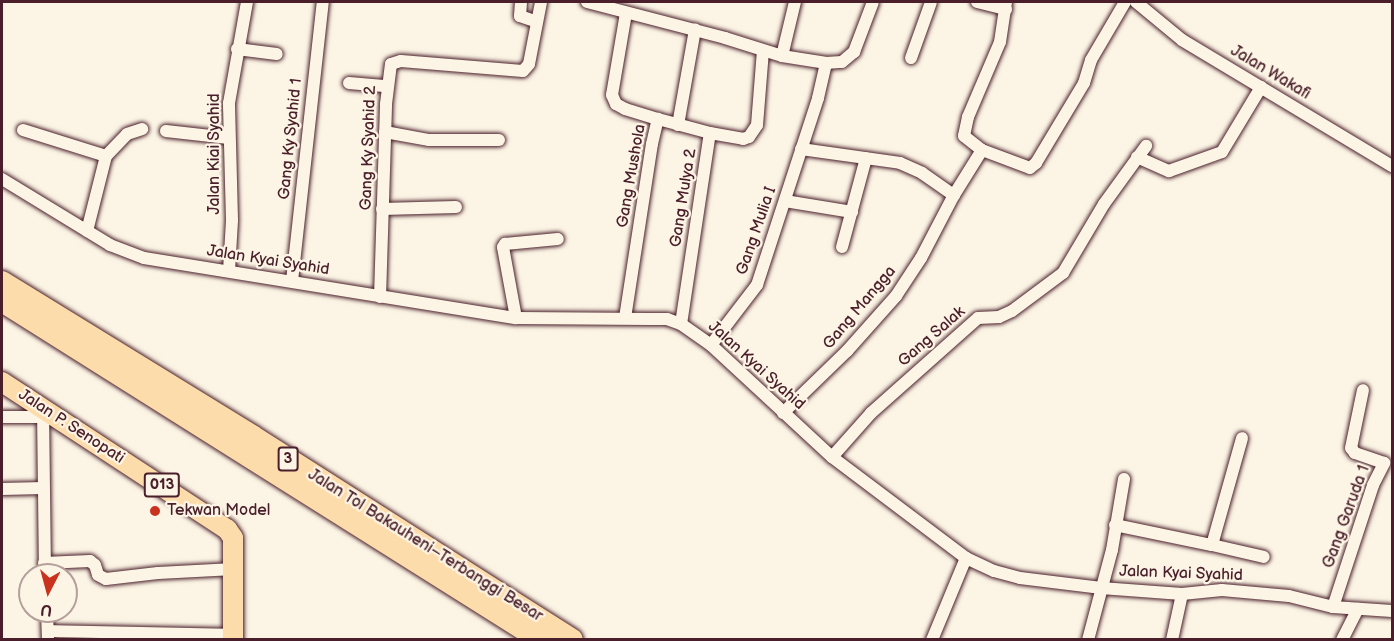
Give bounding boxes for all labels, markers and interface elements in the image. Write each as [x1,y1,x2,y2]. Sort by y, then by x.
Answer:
street label: Jalan Wakafi [1226,42,1314,104]
street label: Gang Ky Syahid 1 [275,77,307,201]
street label: Gang Ky Syahid 2 [357,85,381,211]
street label: Jalan Kiai Syahid [205,93,225,215]
street label: Gang Mushola [613,123,651,229]
street label: Gang Mulya 2 [667,147,701,249]
street label: Gang Mulia I [733,184,781,278]
street label: Jalan Kyai Syahid [205,242,331,280]
street label: Gang Mangga [820,262,900,354]
street label: Gang Salak [894,303,970,371]
street label: Jalan Kyai Syahid [703,317,809,415]
street label: Jalan P. Senopati [14,385,128,469]
road number: 3 [278,447,298,471]
street label: Gang Garuda 1 [1319,463,1375,571]
street label: Jalan Tol Bakauheni–Terbanggi Besar [304,465,546,627]
road number: 013 [142,473,182,497]
place label: Tekwan Model [167,501,270,521]
marker: Tekwan Model [148,504,162,518]
street label: Jalan Kyai Syahid [1119,562,1243,586]
north arrow [18,563,78,623]
text: U [40,599,53,619]

